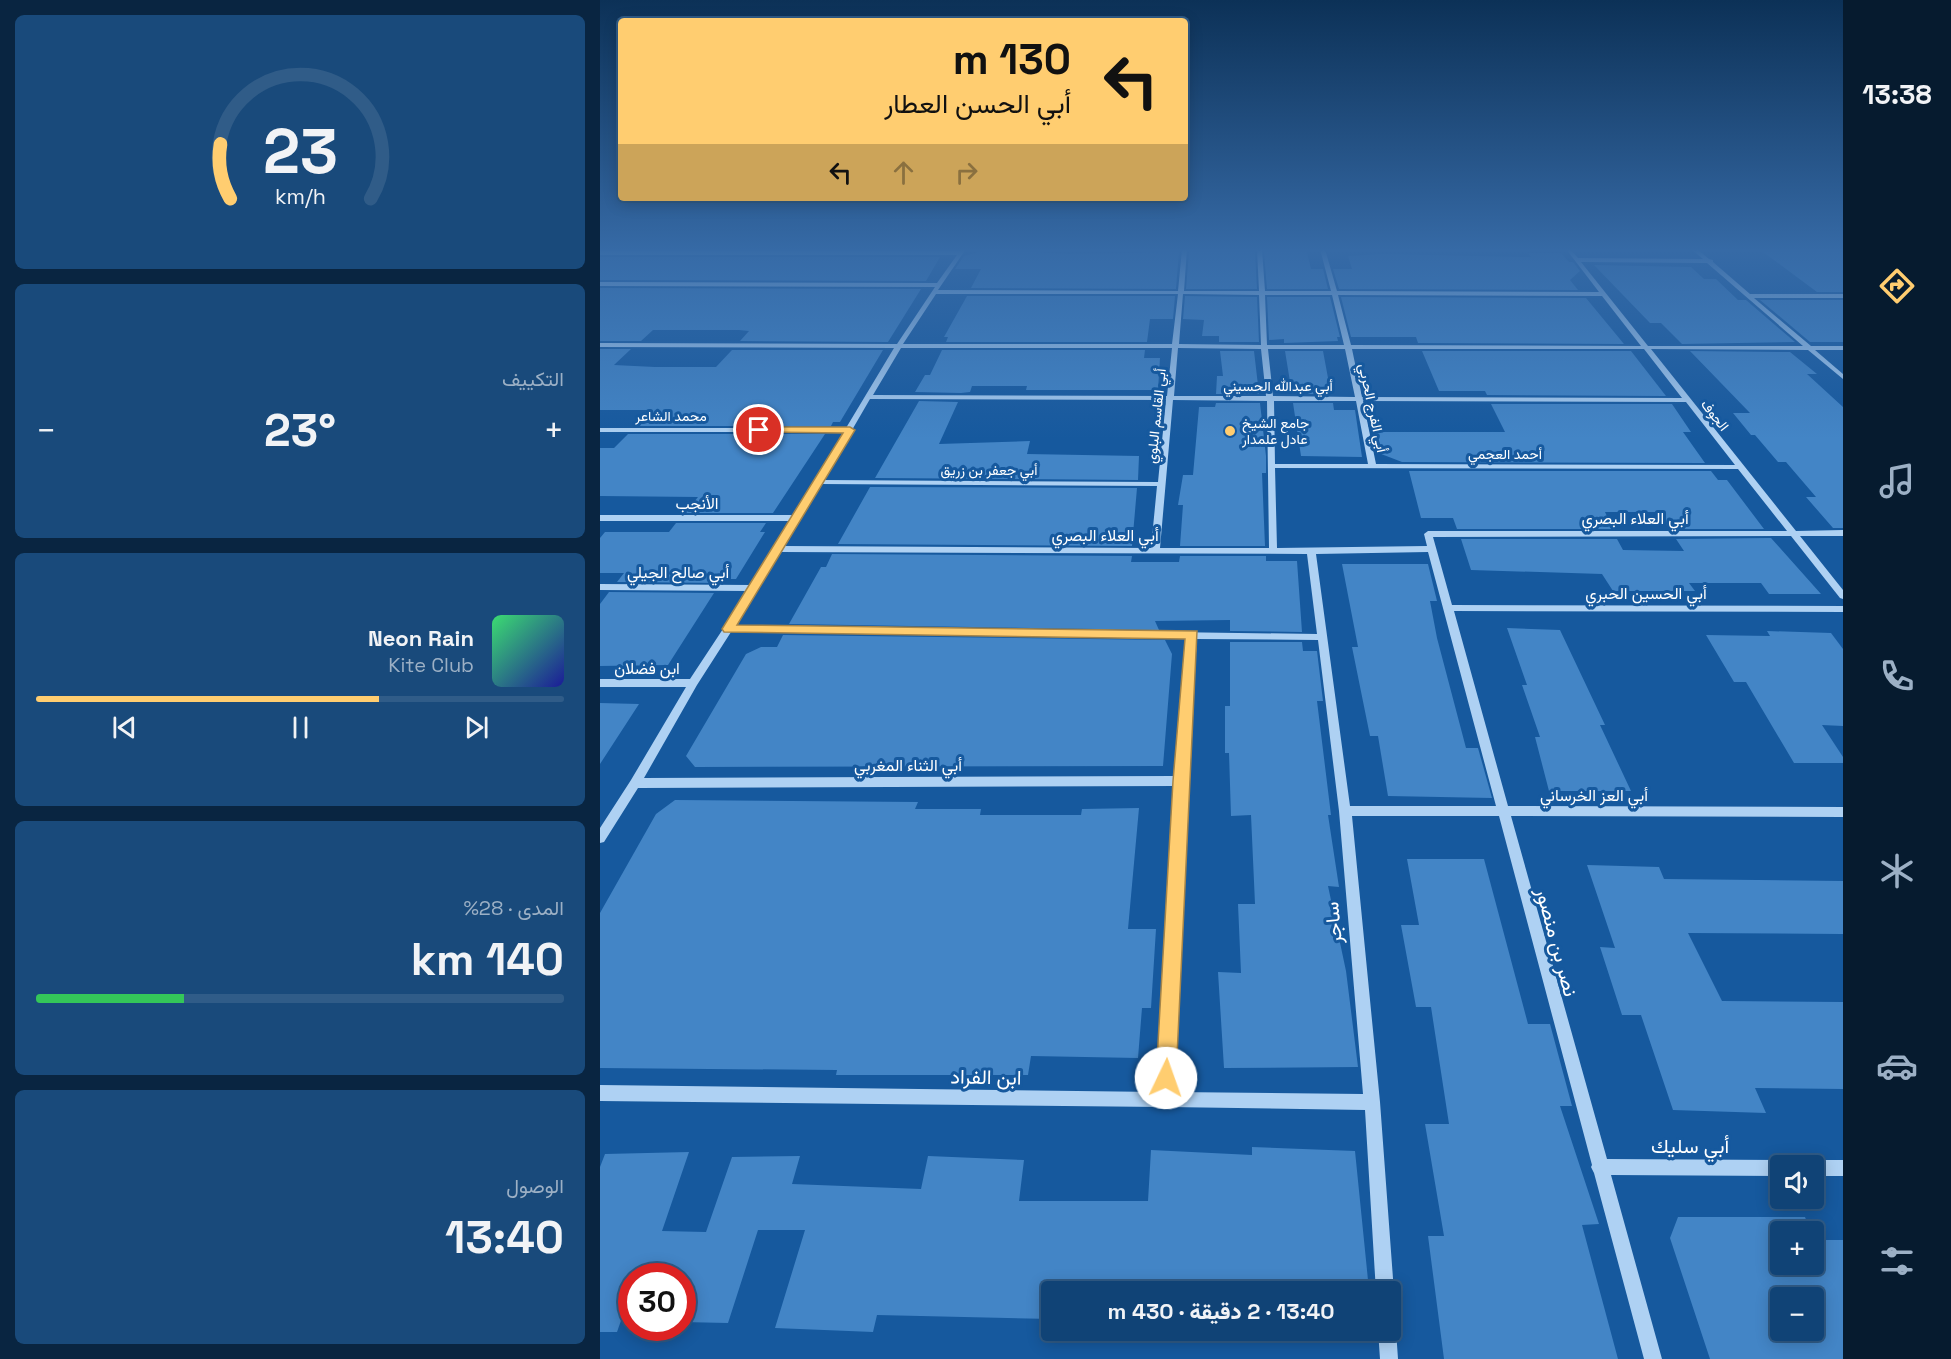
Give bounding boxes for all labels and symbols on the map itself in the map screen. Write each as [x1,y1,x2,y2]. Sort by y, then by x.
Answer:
street label: أبي الفرج الحربي [1352,362,1391,455]
street label: أبي القاسم البلوي [1142,368,1173,465]
street label: أبي عبدالله الحسيني [1223,377,1333,398]
street label: الجوف [1697,396,1733,434]
pin [733,404,784,455]
street label: محمد الشاعر [634,407,707,425]
place label: جامع الشيخ عادل علمدار [1241,414,1309,449]
marker: جامع الشيخ عادل علمدار [1223,424,1237,438]
street label: أحمد العجمي [1468,445,1542,466]
street label: أبي جعفر بن زريق [940,461,1038,482]
street label: الأنجب [675,493,719,514]
street label: أبي العلاء البصري [1581,508,1689,532]
street label: أبي العلاء البصري [1051,525,1159,549]
street label: أبي صالح الجيلي [627,562,729,586]
street label: أبي الحسين الحبري [1585,583,1707,607]
street label: ابن فضلان [614,658,680,679]
street label: أبي الثناء المغربي [854,755,962,779]
street label: أبي العز الخرساني [1540,785,1648,809]
street label: نصر بن منصور [1530,884,1584,999]
street label: ساجر [1318,901,1348,946]
position arrow [1134,1046,1198,1110]
street label: ابن الفراد [950,1063,1022,1091]
street label: أبي سليك [1651,1133,1729,1163]
speed limit sign: 30 [618,1263,696,1341]

